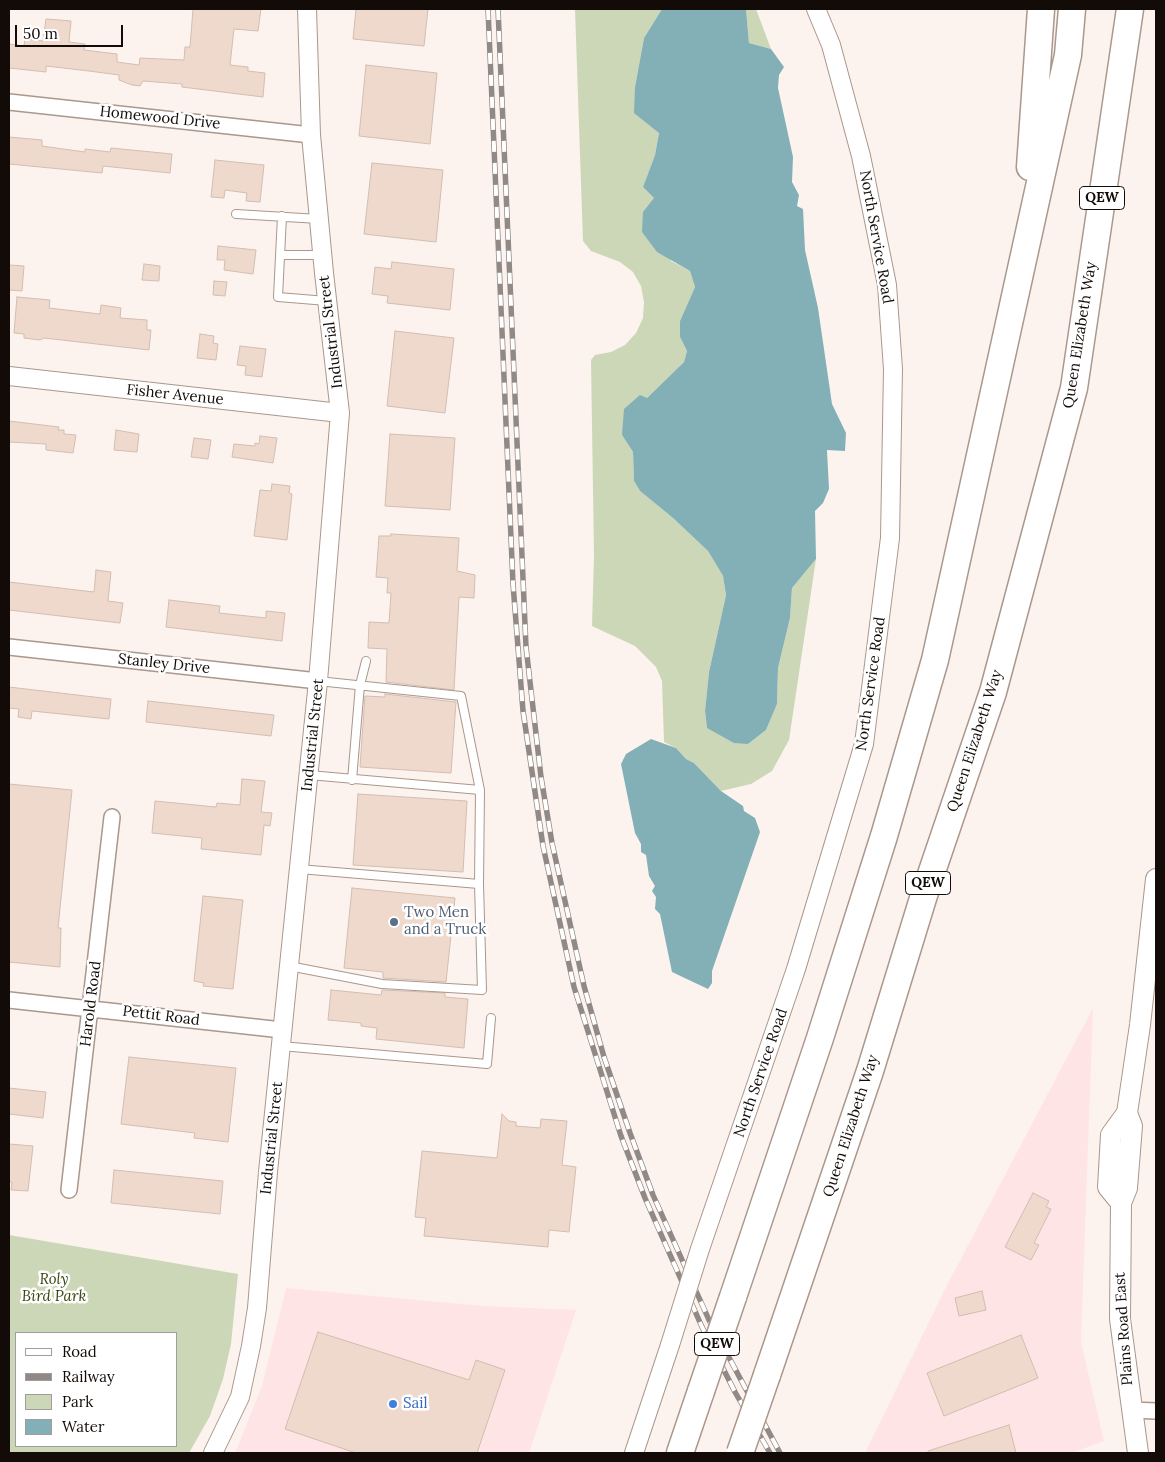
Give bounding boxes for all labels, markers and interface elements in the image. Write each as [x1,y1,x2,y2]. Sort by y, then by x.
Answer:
scale bar [18,15,125,47]
text: 50 m [23,24,58,43]
street label: Homewood Drive [99,103,221,133]
street label: North Service Road [855,169,897,305]
road number: QEW [1080,187,1124,210]
street label: Queen Elizabeth Way [1059,260,1101,410]
street label: Industrial Street [315,274,347,390]
street label: Fisher Avenue [125,381,225,409]
street label: North Service Road [853,616,889,752]
street label: Stanley Drive [117,650,211,678]
street label: Queen Elizabeth Way [943,668,1007,814]
street label: Industrial Street [298,678,328,792]
road number: QEW [906,871,950,894]
place label: Two Men and a Truck [404,904,486,939]
marker: Two Men and a Truck [388,916,400,928]
street label: Harold Road [77,960,105,1048]
street label: Pettit Road [121,1002,201,1030]
street label: North Service Road [730,1006,792,1140]
street label: Queen Elizabeth Way [819,1053,883,1199]
street label: Industrial Street [257,1081,287,1195]
park label: Roly Bird Park [22,1271,86,1306]
street label: Plains Road East [1111,1272,1137,1386]
legend [15,1332,178,1447]
road number: QEW [694,1332,740,1356]
text: Road [62,1342,97,1361]
text: Railway [62,1367,115,1386]
text: Park [62,1392,93,1411]
place label: Sail [403,1395,428,1413]
marker: Sail [387,1398,399,1410]
text: Water [62,1417,104,1436]

